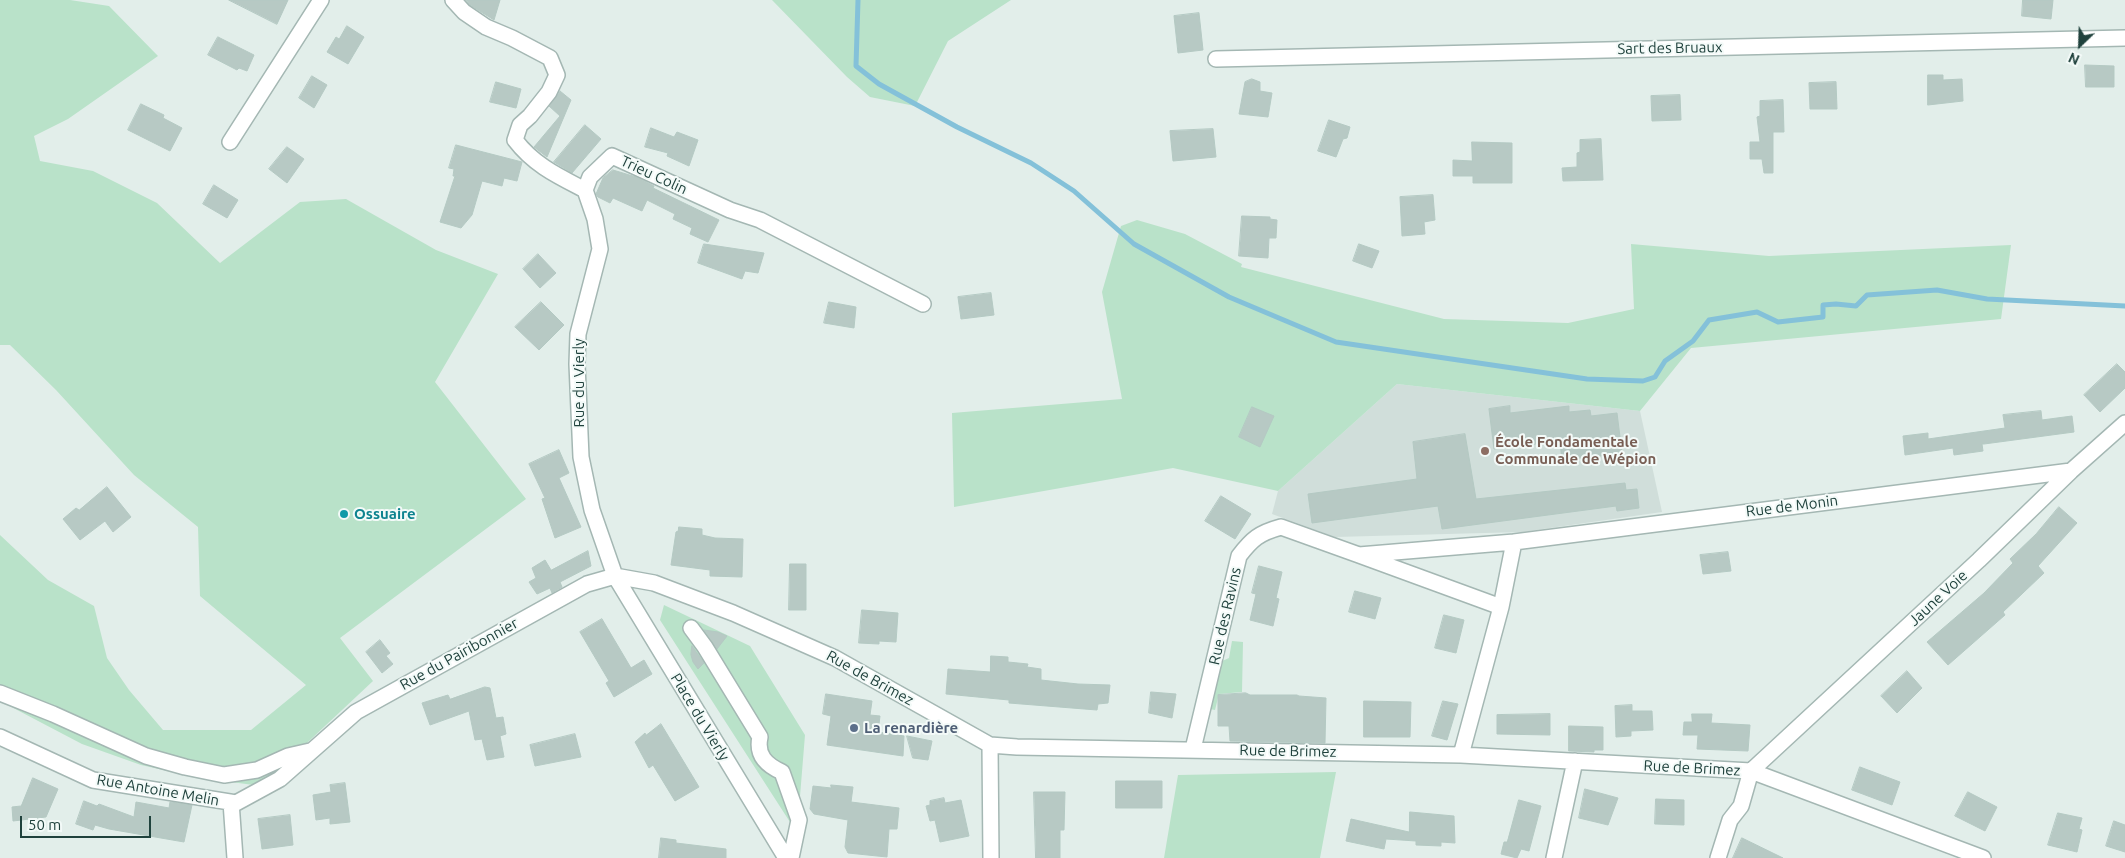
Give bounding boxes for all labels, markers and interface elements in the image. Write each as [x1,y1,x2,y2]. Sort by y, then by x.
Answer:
north arrow [2055,20,2105,70]
street label: Sart des Bruaux [1617,38,1723,58]
text: N [2066,49,2082,68]
street label: Trieu Colin [618,152,690,198]
street label: Rue du Vierly [570,338,588,428]
place label: École Fondamentale Communale de Wépion [1495,433,1656,468]
marker: École Fondamentale Communale de Wépion [1479,445,1491,457]
street label: Rue de Monin [1745,491,1839,521]
place label: Ossuaire [354,505,416,523]
marker: Ossuaire [338,508,350,520]
street label: Rue des Ravins [1205,565,1245,667]
street label: Jaune Voie [1905,566,1971,630]
street label: Rue du Pairibonnier [397,614,521,694]
street label: Rue de Brimez [823,647,917,709]
street label: Place du Vierly [667,670,733,764]
place label: La renardière [864,719,958,737]
marker: La renardière [848,722,860,734]
street label: Rue de Brimez [1239,741,1337,761]
street label: Rue de Brimez [1643,756,1741,780]
street label: Rue Antoine Melin [95,770,221,810]
scale bar [22,806,154,838]
text: 50 m [28,816,61,833]

